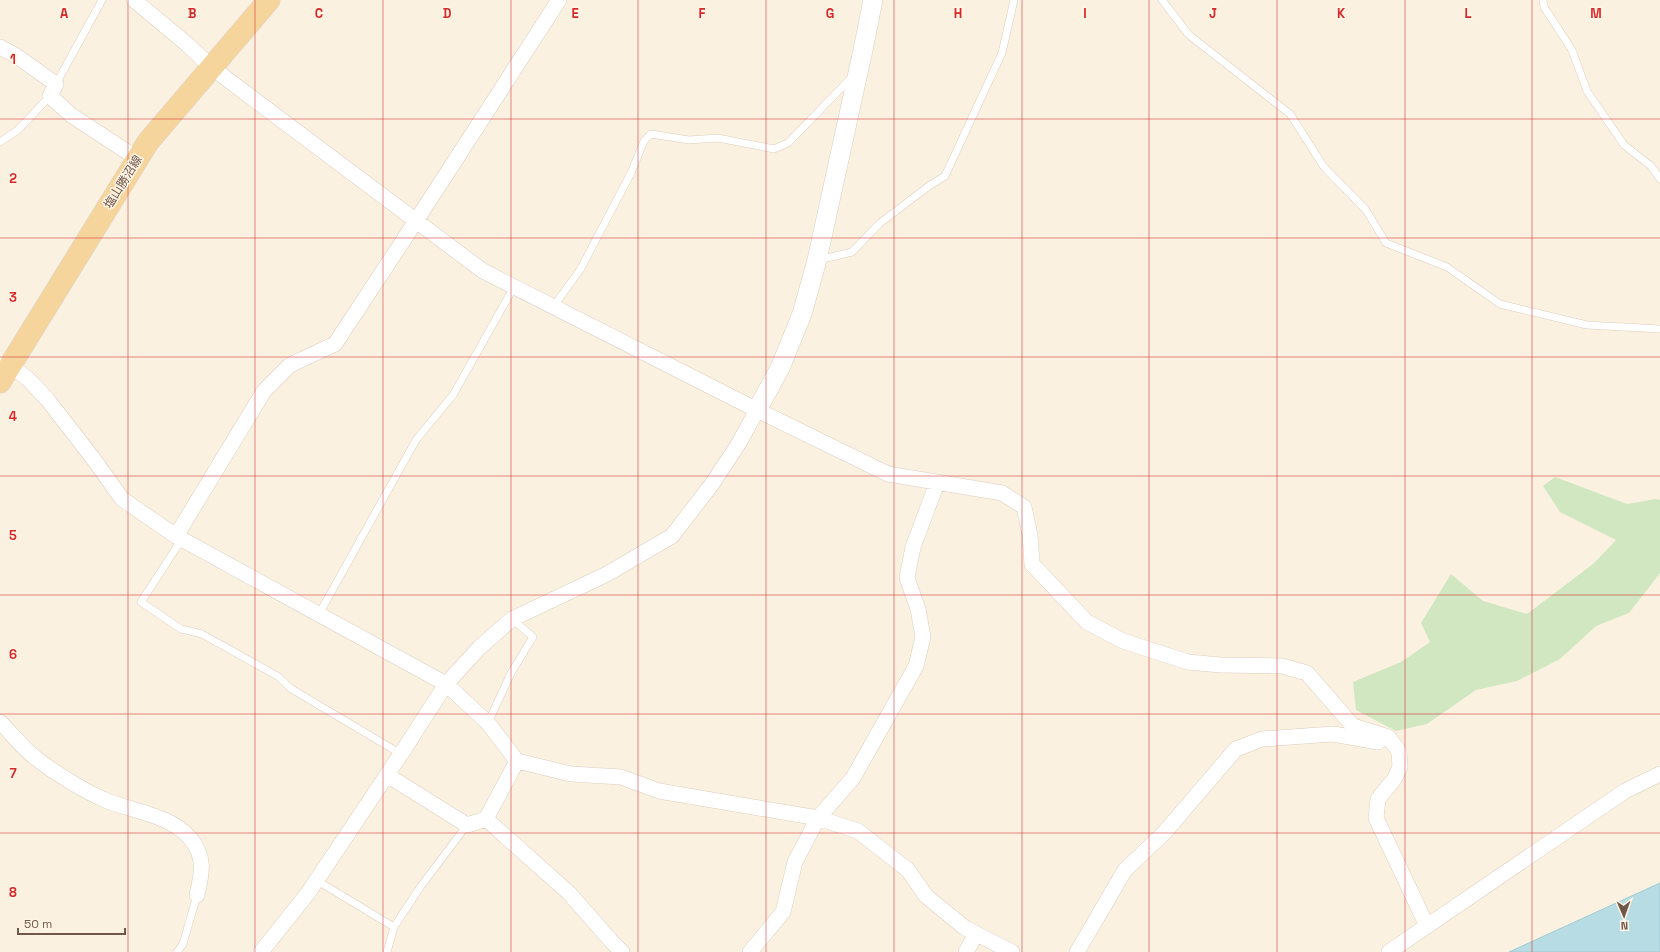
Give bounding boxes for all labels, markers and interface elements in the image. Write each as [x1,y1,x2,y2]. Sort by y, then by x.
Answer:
text: A [60,5,69,22]
text: B [188,5,197,22]
text: C [315,5,323,22]
text: D [443,5,452,22]
text: E [571,5,579,22]
text: F [699,5,706,22]
text: G [826,5,834,22]
text: H [954,5,962,22]
text: I [1083,5,1087,22]
text: J [1209,5,1217,22]
text: K [1337,5,1346,22]
text: L [1464,5,1472,22]
text: M [1590,5,1602,22]
text: 1 [10,51,16,68]
street label: 塩山勝沼線 [100,152,146,212]
text: 2 [9,170,17,187]
text: 3 [9,289,17,306]
text: 4 [9,408,17,425]
text: 5 [9,527,17,544]
text: 6 [9,646,17,663]
text: 7 [9,765,17,782]
text: 8 [9,884,17,901]
north arrow [1604,896,1644,936]
scale bar [18,910,125,936]
text: 50 m [24,916,52,932]
text: N [1620,919,1628,933]

